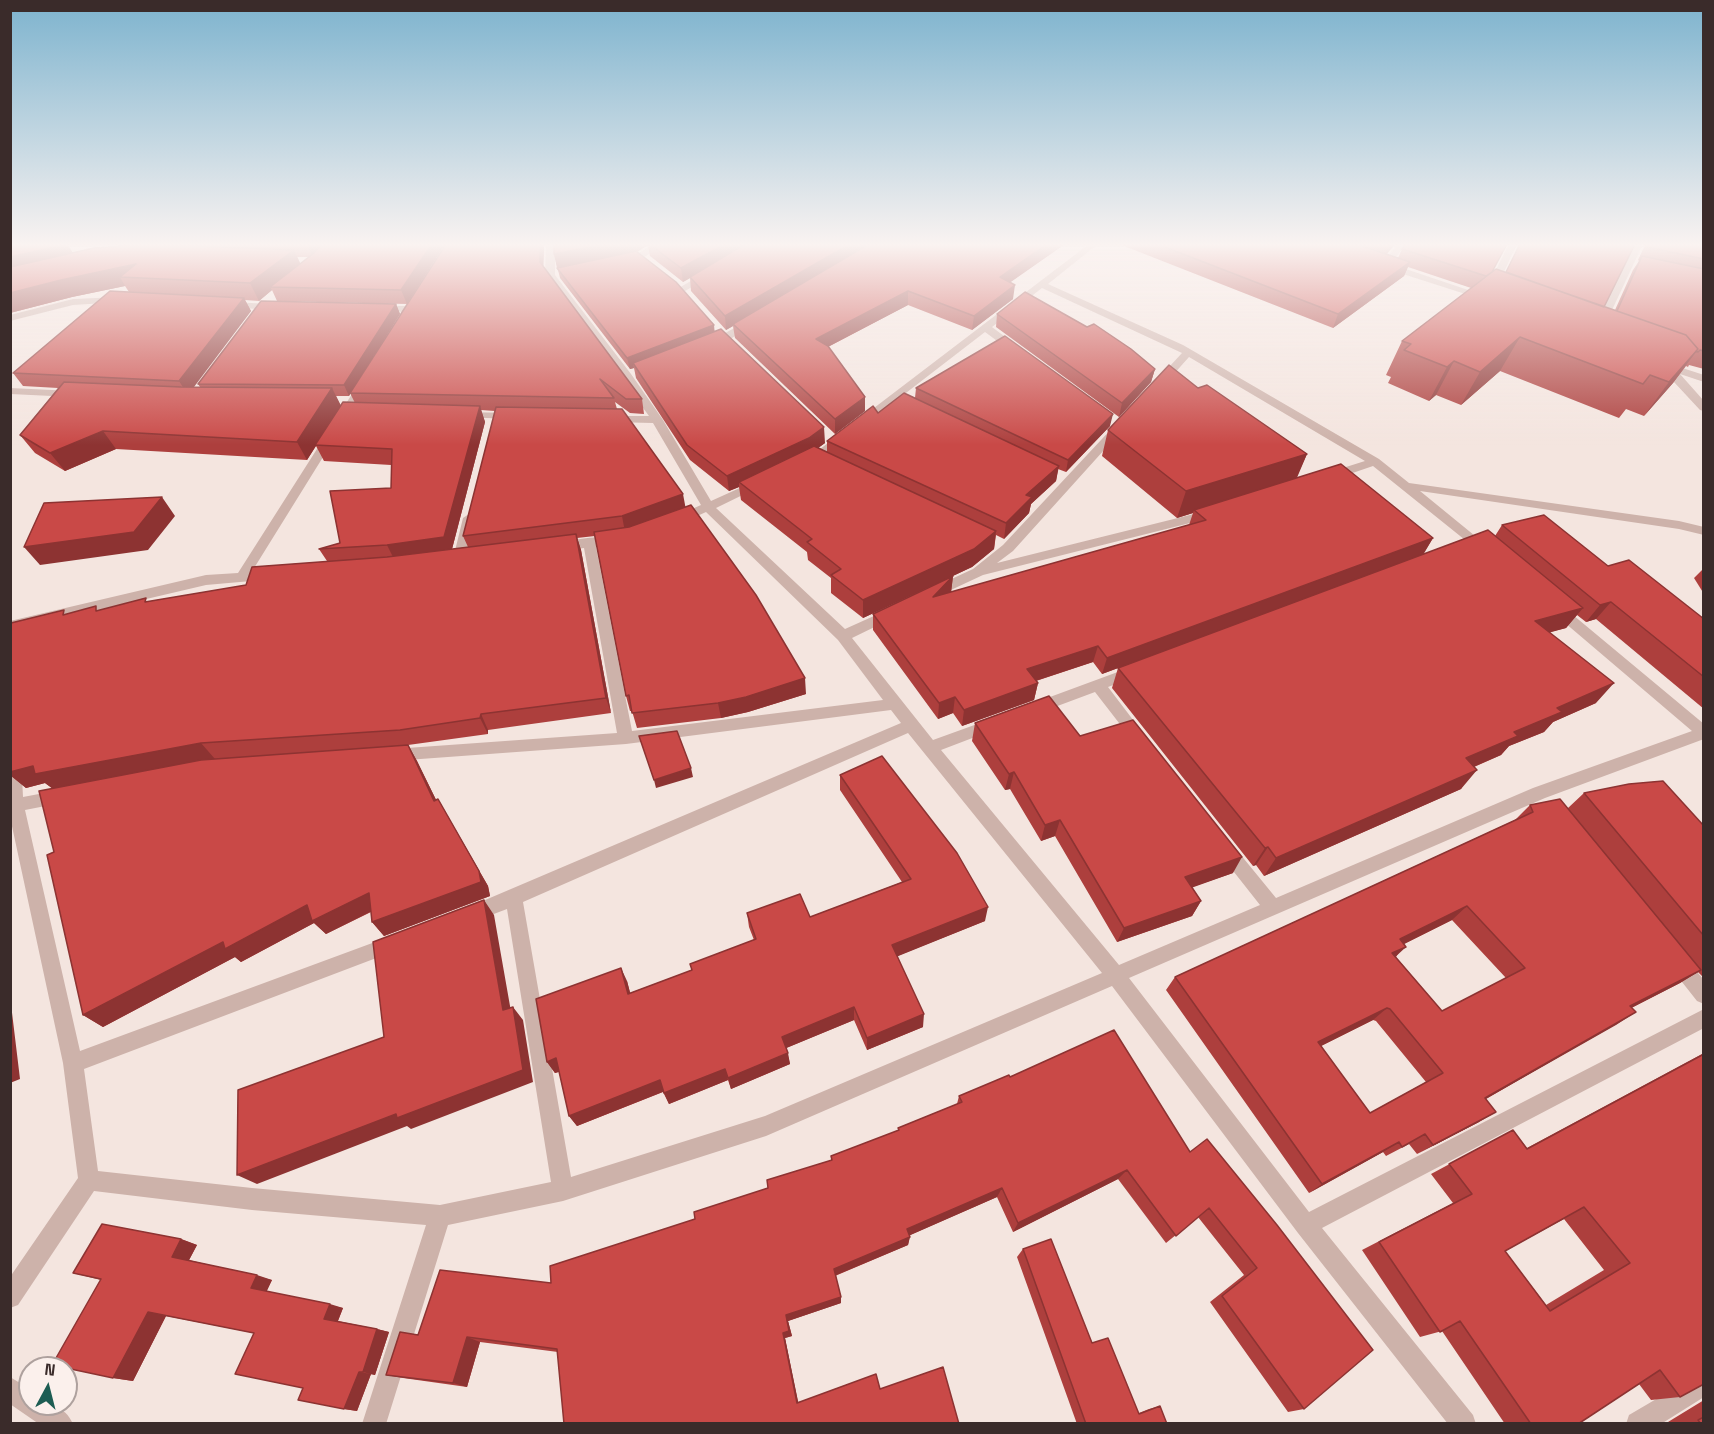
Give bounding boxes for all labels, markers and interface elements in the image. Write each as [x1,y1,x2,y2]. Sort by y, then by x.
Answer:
north arrow [18,1356,78,1416]
text: N [43,1359,57,1381]

